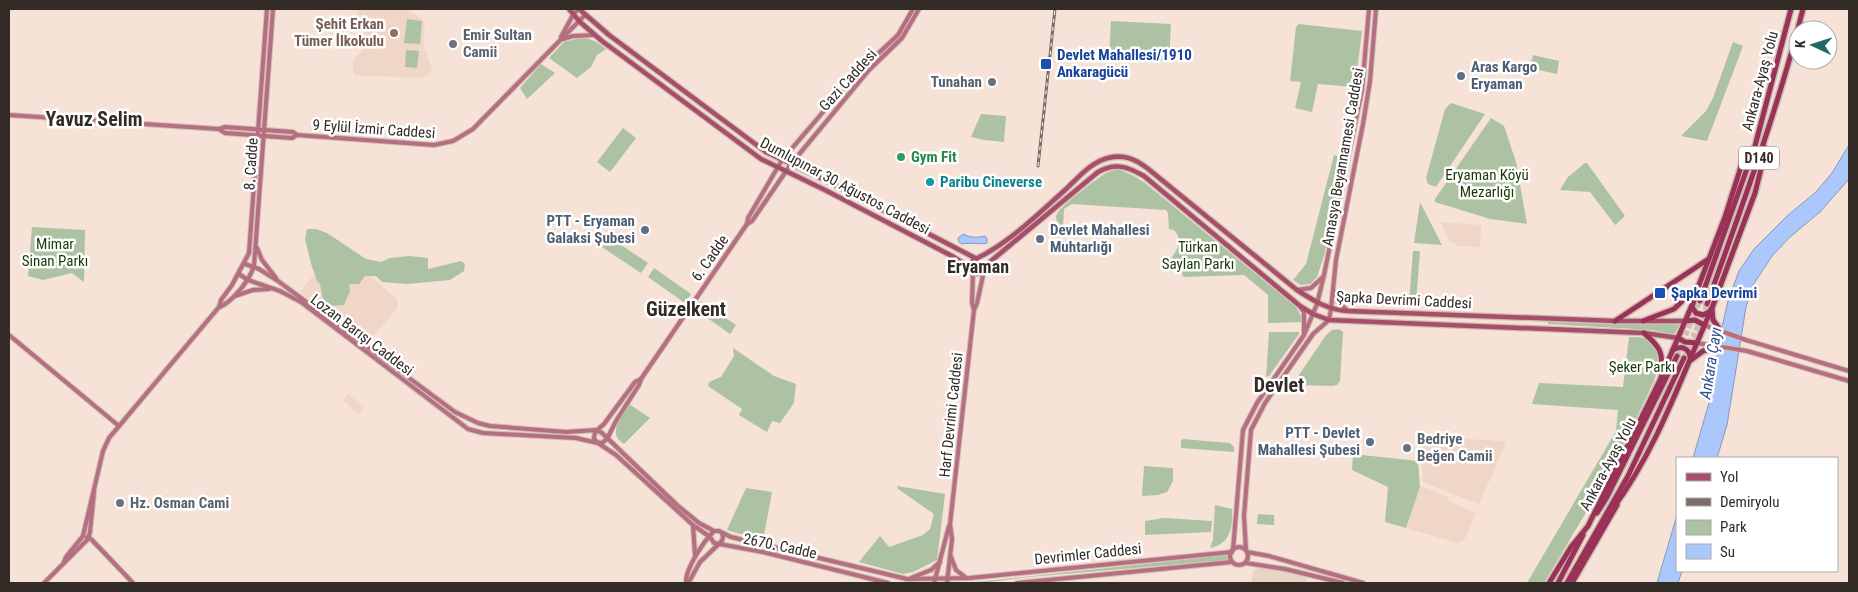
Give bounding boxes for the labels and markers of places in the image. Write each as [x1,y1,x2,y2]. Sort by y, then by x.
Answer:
place label: Şehit Erkan Tümer İlkokulu [294,15,384,50]
place label: Emir Sultan Camii [463,26,532,61]
marker: Şehit Erkan Tümer İlkokulu [388,27,400,39]
marker: Emir Sultan Camii [447,38,459,50]
place label: Devlet Mahallesi/1910 Ankaragücü [1057,46,1192,81]
marker: Devlet Mahallesi/1910 Ankaragücü [1039,57,1053,71]
place label: Aras Kargo Eryaman [1471,58,1537,93]
marker: Aras Kargo Eryaman [1455,70,1467,82]
place label: Tunahan [931,73,982,91]
marker: Tunahan [986,76,998,88]
place label: Gym Fit [911,148,957,166]
marker: Gym Fit [895,151,907,163]
place label: Paribu Cineverse [940,173,1042,191]
marker: Paribu Cineverse [924,176,936,188]
place label: PTT - Eryaman Galaksi Şubesi [546,212,635,247]
place label: Devlet Mahallesi Muhtarlığı [1050,221,1150,256]
marker: PTT - Eryaman Galaksi Şubesi [639,224,651,236]
marker: Devlet Mahallesi Muhtarlığı [1034,233,1046,245]
place label: Şapka Devrimi [1671,284,1757,302]
marker: Şapka Devrimi [1653,286,1667,300]
place label: PTT - Devlet Mahallesi Şubesi [1258,424,1360,459]
place label: Bedriye Beğen Camii [1417,430,1492,465]
marker: PTT - Devlet Mahallesi Şubesi [1364,436,1376,448]
marker: Bedriye Beğen Camii [1401,442,1413,454]
place label: Hz. Osman Cami [130,494,229,512]
marker: Hz. Osman Cami [114,497,126,509]

